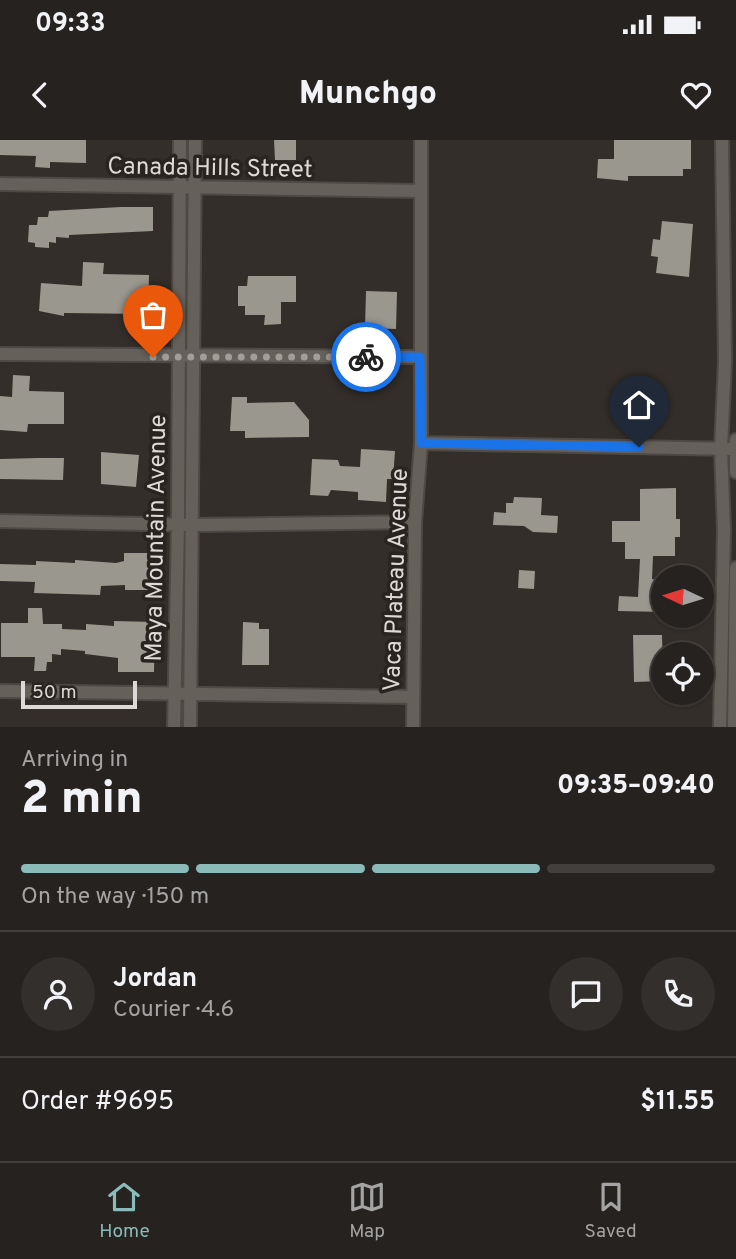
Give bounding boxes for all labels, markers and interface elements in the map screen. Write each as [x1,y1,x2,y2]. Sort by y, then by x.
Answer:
text: 09:33 [35,8,106,41]
text: Munchgo [299,75,437,115]
icon: back [21,76,59,114]
icon: heart [677,76,715,114]
street label: Canada Hills Street [107,152,313,186]
pin [123,285,183,357]
icon: bag [134,296,172,334]
courier [331,322,401,392]
icon: bike [347,338,385,376]
pin [609,375,669,447]
icon: home [620,386,658,424]
street label: Maya Mountain Avenue [140,414,174,662]
street label: Vaca Plateau Avenue [378,468,416,692]
north arrow [651,565,714,628]
map controls [651,565,714,705]
button: locate [651,642,714,705]
scale bar [21,678,136,710]
text: 50 m [32,681,77,705]
text: Arriving in [21,746,128,775]
text: 09:35–09:40 [557,770,715,803]
text: 2 min [21,771,143,830]
text: On the way · 150 m [21,883,209,912]
button: person [21,957,95,1031]
button: chat [549,957,623,1031]
button: phone [641,957,715,1031]
text: Jordan [113,963,197,996]
text: Courier · 4.6 [113,996,234,1025]
text: Order #9695 [21,1086,174,1119]
text: $11.55 [640,1086,715,1119]
tab: Home [99,1178,150,1244]
tab: Map [348,1178,386,1244]
tab: Saved [585,1178,637,1244]

